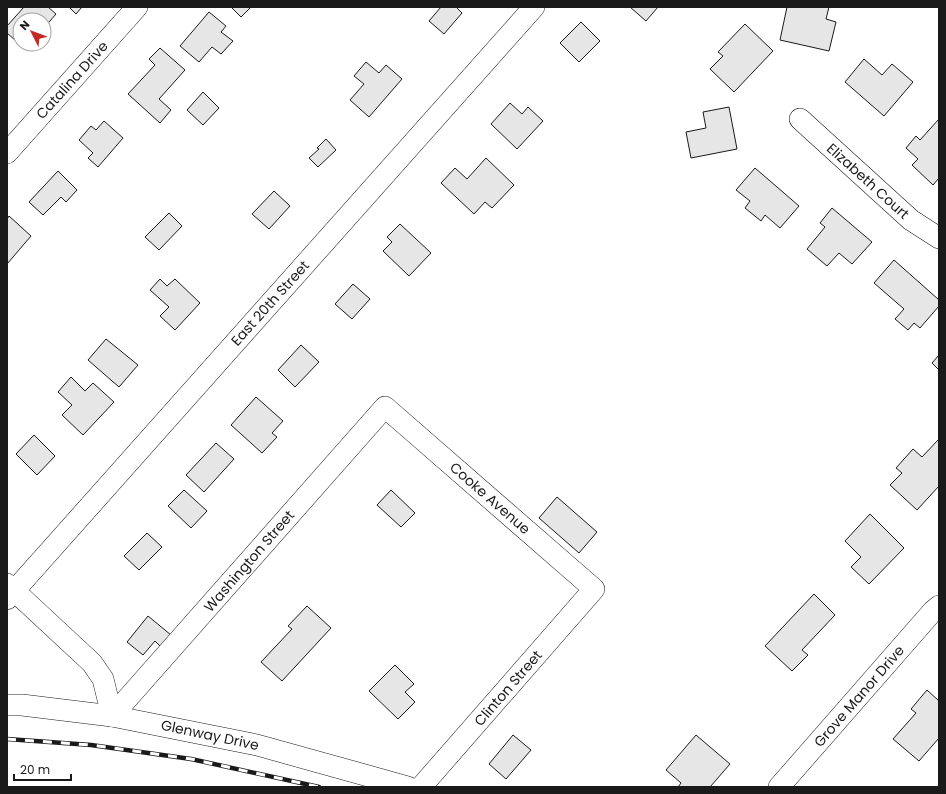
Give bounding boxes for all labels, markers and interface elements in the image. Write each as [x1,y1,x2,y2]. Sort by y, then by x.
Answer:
north arrow [12,12,52,52]
text: N [16,17,33,34]
street label: Catalina Drive [31,36,113,123]
street label: Elizabeth Court [822,138,914,224]
street label: East 20th Street [226,256,314,350]
street label: Cooke Avenue [445,457,535,539]
street label: Washington Street [199,506,299,616]
street label: Grove Manor Drive [809,641,909,751]
street label: Clinton Street [469,646,547,730]
street label: Glenway Drive [159,715,261,755]
scale bar [14,756,71,782]
text: 20 m [20,761,50,778]

